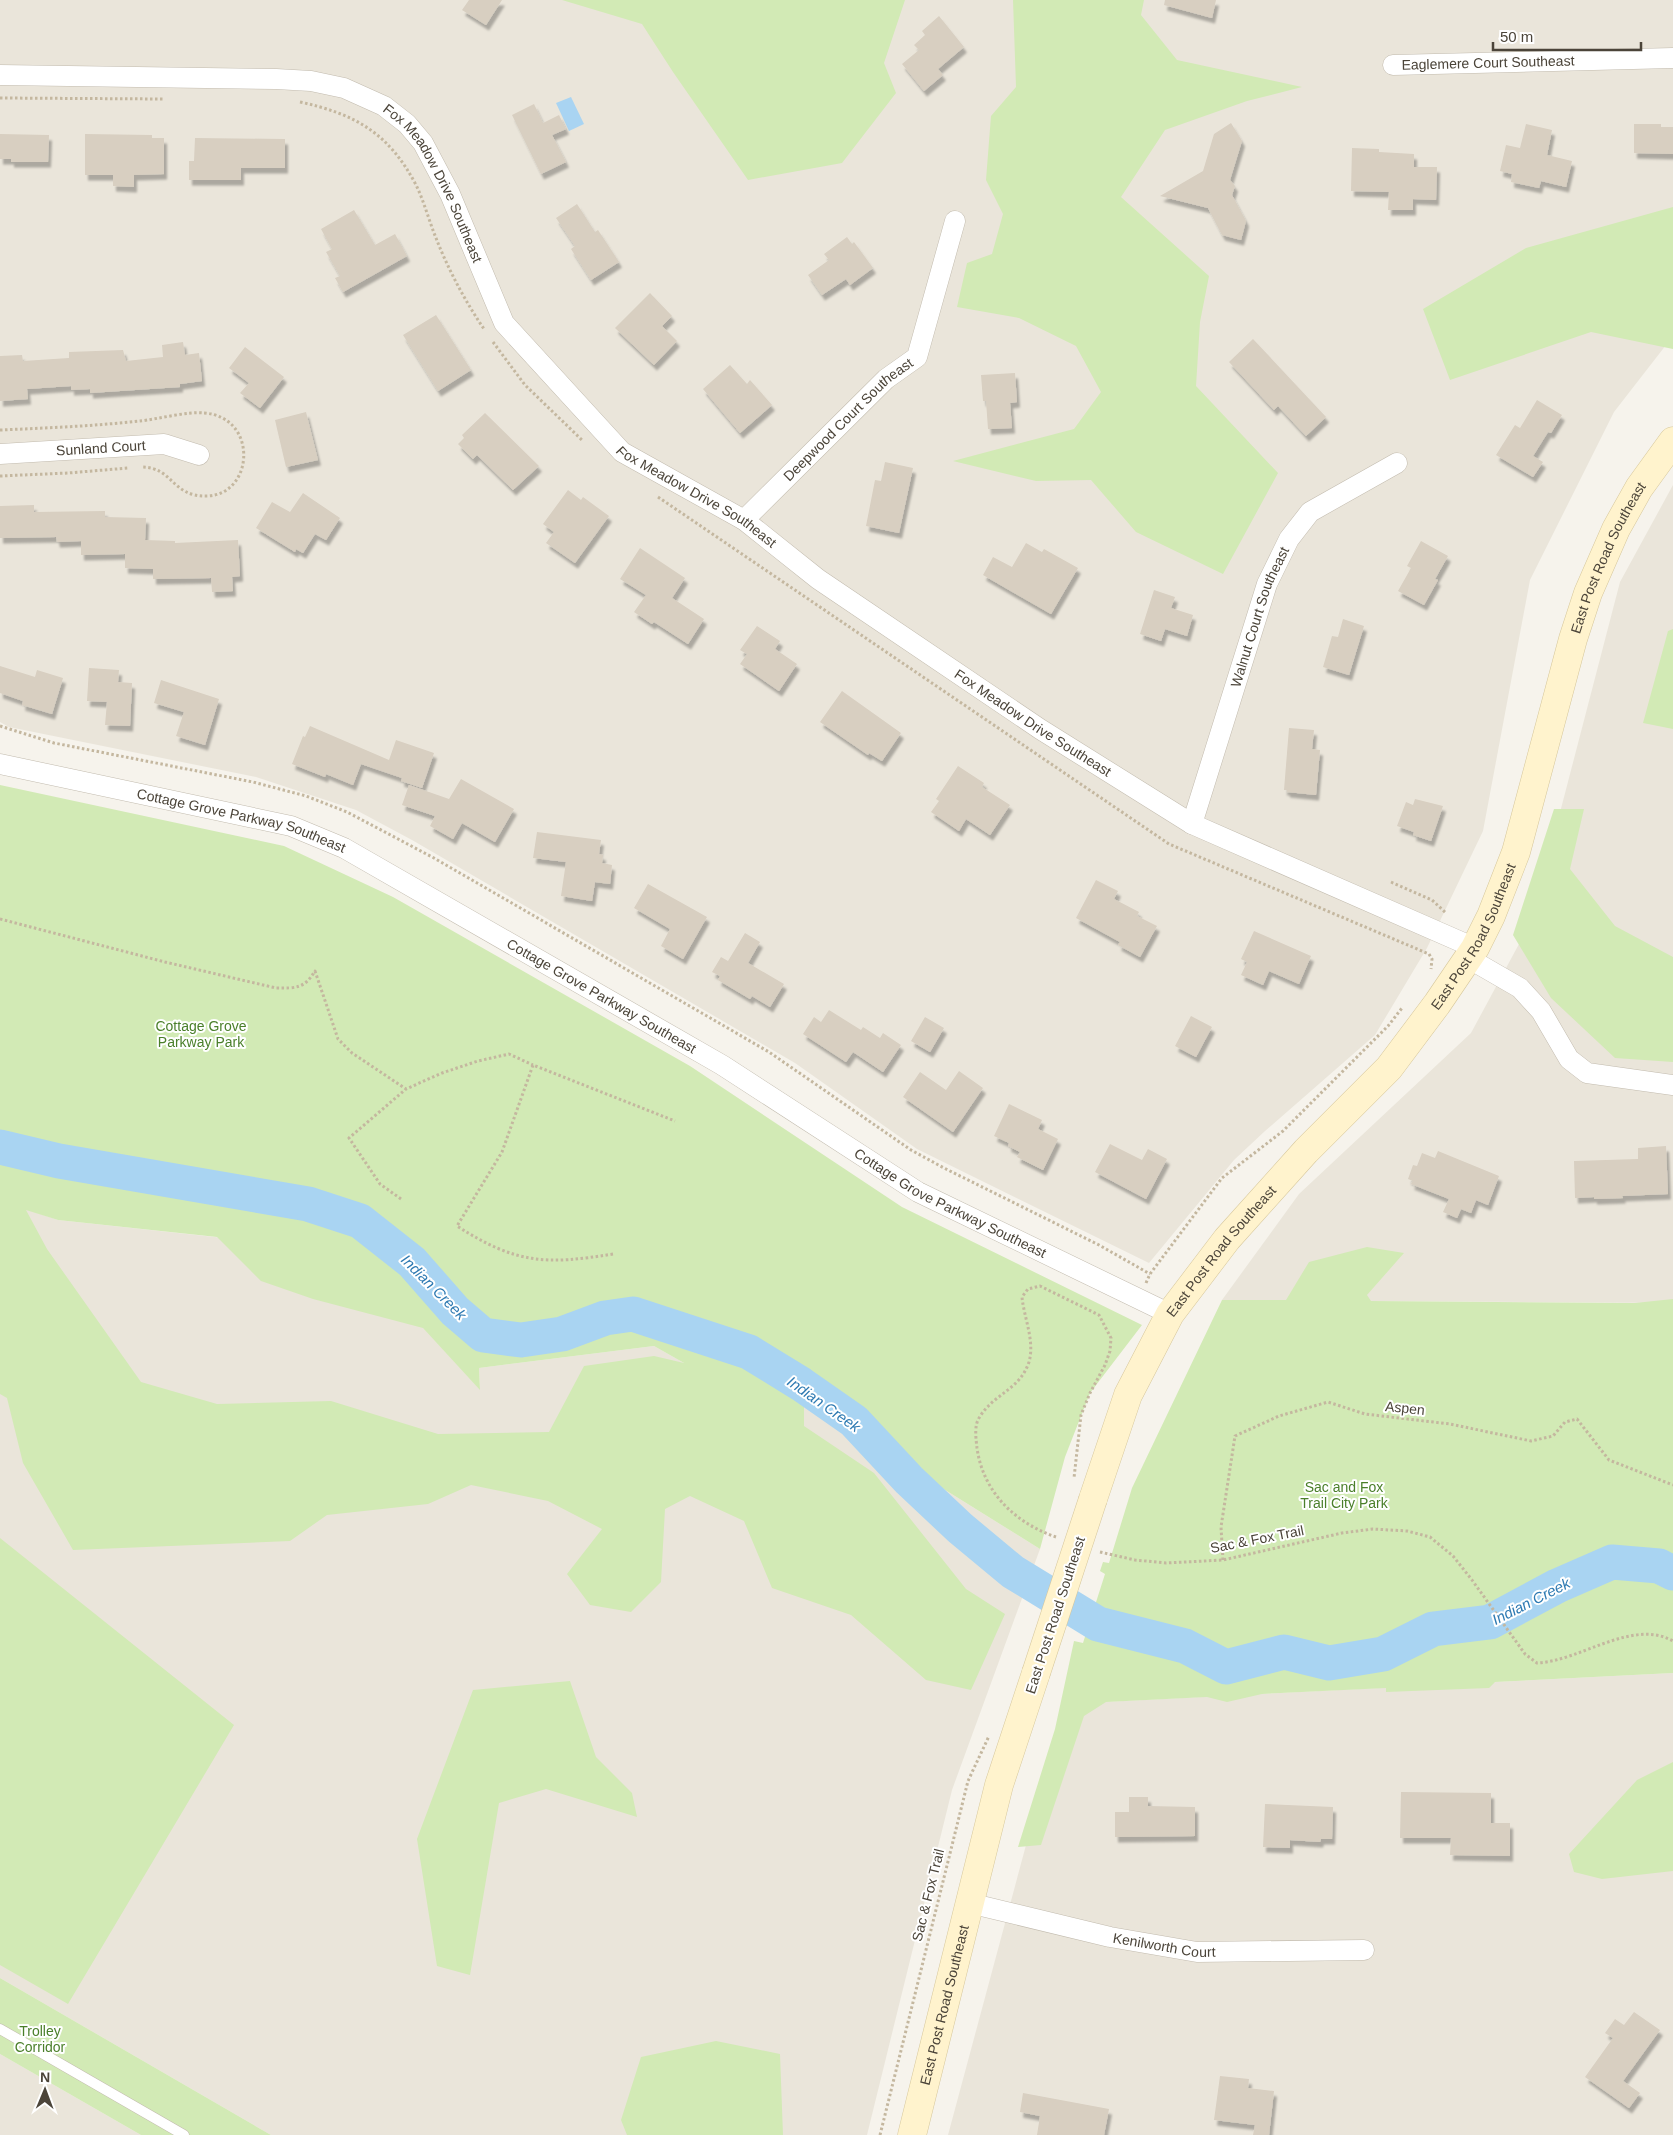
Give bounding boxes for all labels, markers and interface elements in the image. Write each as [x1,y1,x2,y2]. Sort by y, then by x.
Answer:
scale bar [1493,20,1640,52]
text: 50 m [1500,28,1533,45]
street label: Eaglemere Court Southeast [1401,52,1575,73]
street label: Fox Meadow Drive Southeast [380,101,486,265]
street label: Deepwood Court Southeast [780,354,916,484]
street label: Sunland Court [56,437,146,459]
street label: Fox Meadow Drive Southeast [613,443,780,551]
street label: East Post Road Southeast [1567,479,1649,635]
street label: Walnut Court Southeast [1227,544,1292,689]
street label: Fox Meadow Drive Southeast [952,666,1114,780]
street label: Cottage Grove Parkway Southeast [135,785,348,856]
street label: East Post Road Southeast [1428,861,1519,1013]
street label: Cottage Grove Parkway Southeast [504,935,699,1057]
park label: Cottage Grove Parkway Park [155,1018,247,1050]
street label: Cottage Grove Parkway Southeast [851,1145,1049,1261]
street label: East Post Road Southeast [1163,1182,1279,1320]
water label: Indian Creek [398,1251,471,1324]
water label: Indian Creek [784,1373,865,1436]
street label: Aspen [1384,1398,1426,1418]
park label: Sac and Fox Trail City Park [1300,1479,1389,1511]
street label: Sac & Fox Trail [1209,1522,1305,1556]
street label: East Post Road Southeast [1022,1534,1088,1696]
water label: Indian Creek [1489,1573,1574,1628]
street label: Sac & Fox Trail [909,1847,947,1943]
street label: East Post Road Southeast [917,1923,972,2087]
street label: Kenilworth Court [1112,1930,1216,1960]
park label: Trolley Corridor [15,2023,66,2055]
north arrow [20,2065,70,2115]
text: N [40,2069,50,2085]

